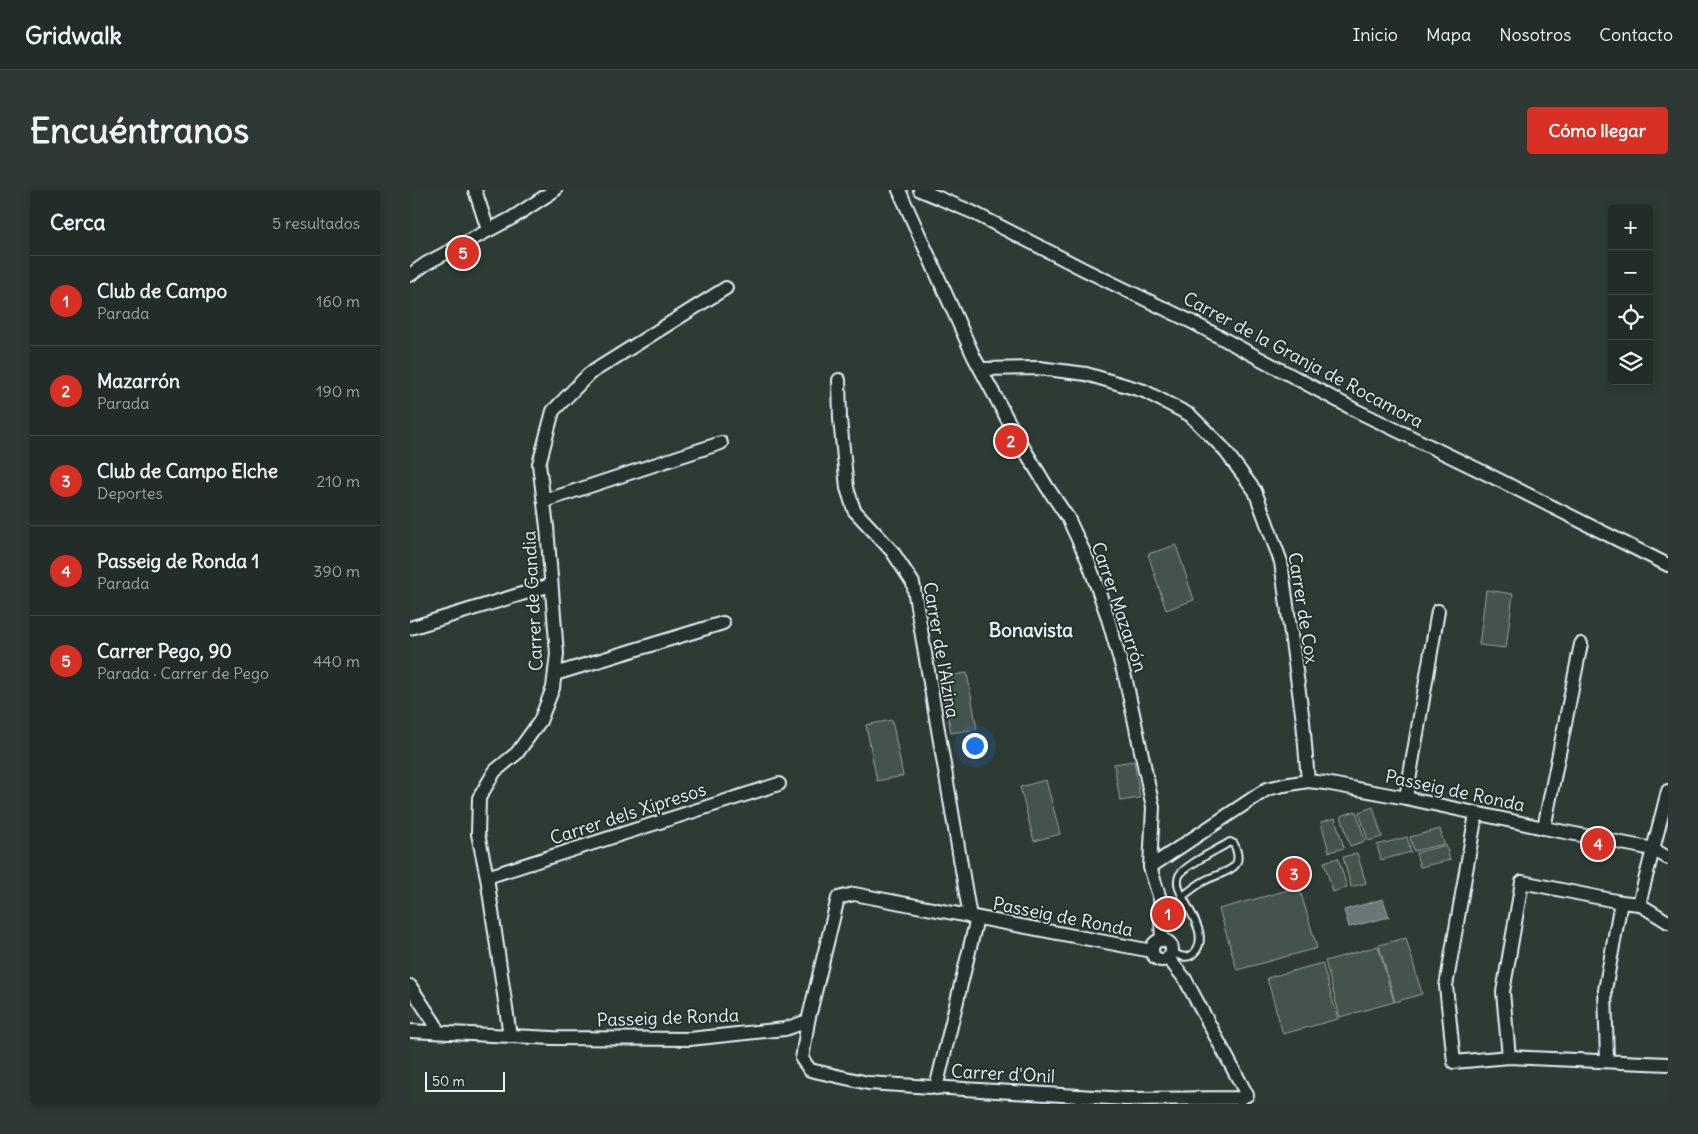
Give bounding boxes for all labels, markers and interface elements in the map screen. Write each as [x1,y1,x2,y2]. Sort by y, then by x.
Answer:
text: Gridwalk [25,20,122,50]
text: Inicio [1352,23,1398,46]
text: Mapa [1426,23,1471,46]
text: Nosotros [1499,23,1571,46]
text: Contacto [1599,23,1673,46]
button: Cómo llegar [1527,107,1668,154]
text: Encuéntranos [30,108,249,152]
map controls [1608,205,1653,385]
button: + [1608,205,1653,250]
text: Cerca [50,209,105,236]
text: 5 resultados [272,213,360,233]
pin: 5 [447,234,479,272]
button: − [1608,250,1653,295]
text: Club de Campo [97,279,227,303]
street label: Carrer de la Granja de Rocamora [1179,286,1427,433]
text: 1 [63,291,69,311]
text: 160 m [316,291,360,311]
button: locate [1608,295,1653,340]
text: Parada [97,303,149,323]
button: layers [1608,340,1653,385]
text: Mazarrón [97,369,180,393]
text: 2 [62,381,70,401]
text: 190 m [316,381,360,401]
text: Parada [97,393,149,413]
pin: 2 [995,422,1027,460]
text: Club de Campo Elche [97,459,278,483]
text: 3 [61,471,71,491]
text: 210 m [317,471,360,491]
text: Deportes [97,483,163,503]
street label: Carrer de Gandia [517,530,548,672]
street label: Carrer Mazarrón [1086,539,1152,675]
text: Passeig de Ronda 1 [97,549,259,573]
street label: Carrer de Cox [1283,551,1324,665]
text: 4 [61,561,71,581]
text: 390 m [313,561,360,581]
text: Parada [97,573,149,593]
street label: Carrer de l'Alzina [918,580,965,720]
district label: Bonavista [989,618,1073,642]
text: Carrer Pego, 90 [97,639,232,663]
text: 5 [61,651,71,671]
text: 440 m [313,651,360,671]
text: Parada · Carrer de Pego [97,663,269,683]
your location [962,733,988,759]
street label: Passeig de Ronda [1383,764,1527,817]
street label: Carrer dels Xipresos [547,777,709,850]
pin: 4 [1582,825,1614,863]
pin: 3 [1278,855,1310,893]
street label: Passeig de Ronda [991,892,1135,941]
pin: 1 [1152,895,1184,933]
street label: Passeig de Ronda [596,1004,739,1031]
street label: Carrer d'Onil [951,1059,1056,1088]
scale bar [425,1069,505,1092]
text: 50 m [432,1072,465,1090]

